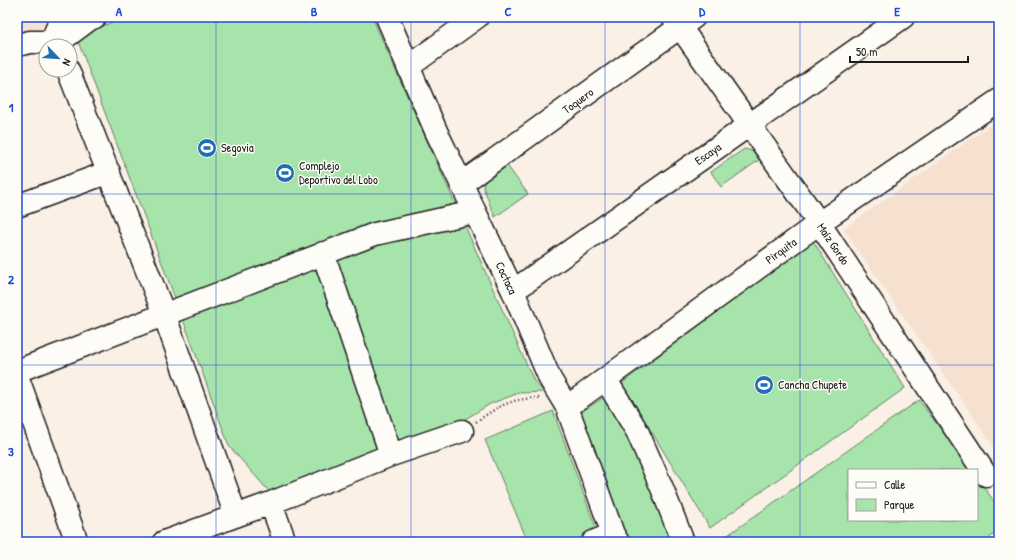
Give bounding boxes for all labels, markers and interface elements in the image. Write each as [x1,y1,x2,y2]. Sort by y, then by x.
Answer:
text: A [116,2,123,20]
text: B [311,2,318,20]
text: C [504,2,512,20]
text: D [699,2,706,20]
text: E [894,2,900,20]
north arrow [38,38,78,78]
scale bar [850,38,968,64]
text: 50 m [856,43,877,60]
text: N [59,57,75,68]
street label: Toquero [559,83,597,118]
text: 1 [9,98,14,116]
sports icon: Segovia [196,137,218,159]
street label: Escaya [691,138,725,169]
place label: Segovia [221,139,254,156]
place label: Complejo Deportivo del Lobo [299,157,378,188]
sports icon: Complejo Deportivo del Lobo [274,162,296,184]
street label: Maíz Gordo [813,219,854,268]
street label: Pirquita [762,233,800,268]
street label: Coctaca [492,259,522,297]
text: 2 [8,270,15,288]
sports icon: Cancha Chupete [753,374,775,396]
place label: Cancha Chupete [778,376,847,393]
text: 3 [8,442,14,460]
legend [848,469,978,521]
text: Calle [884,476,905,493]
text: Parque [884,496,914,513]

